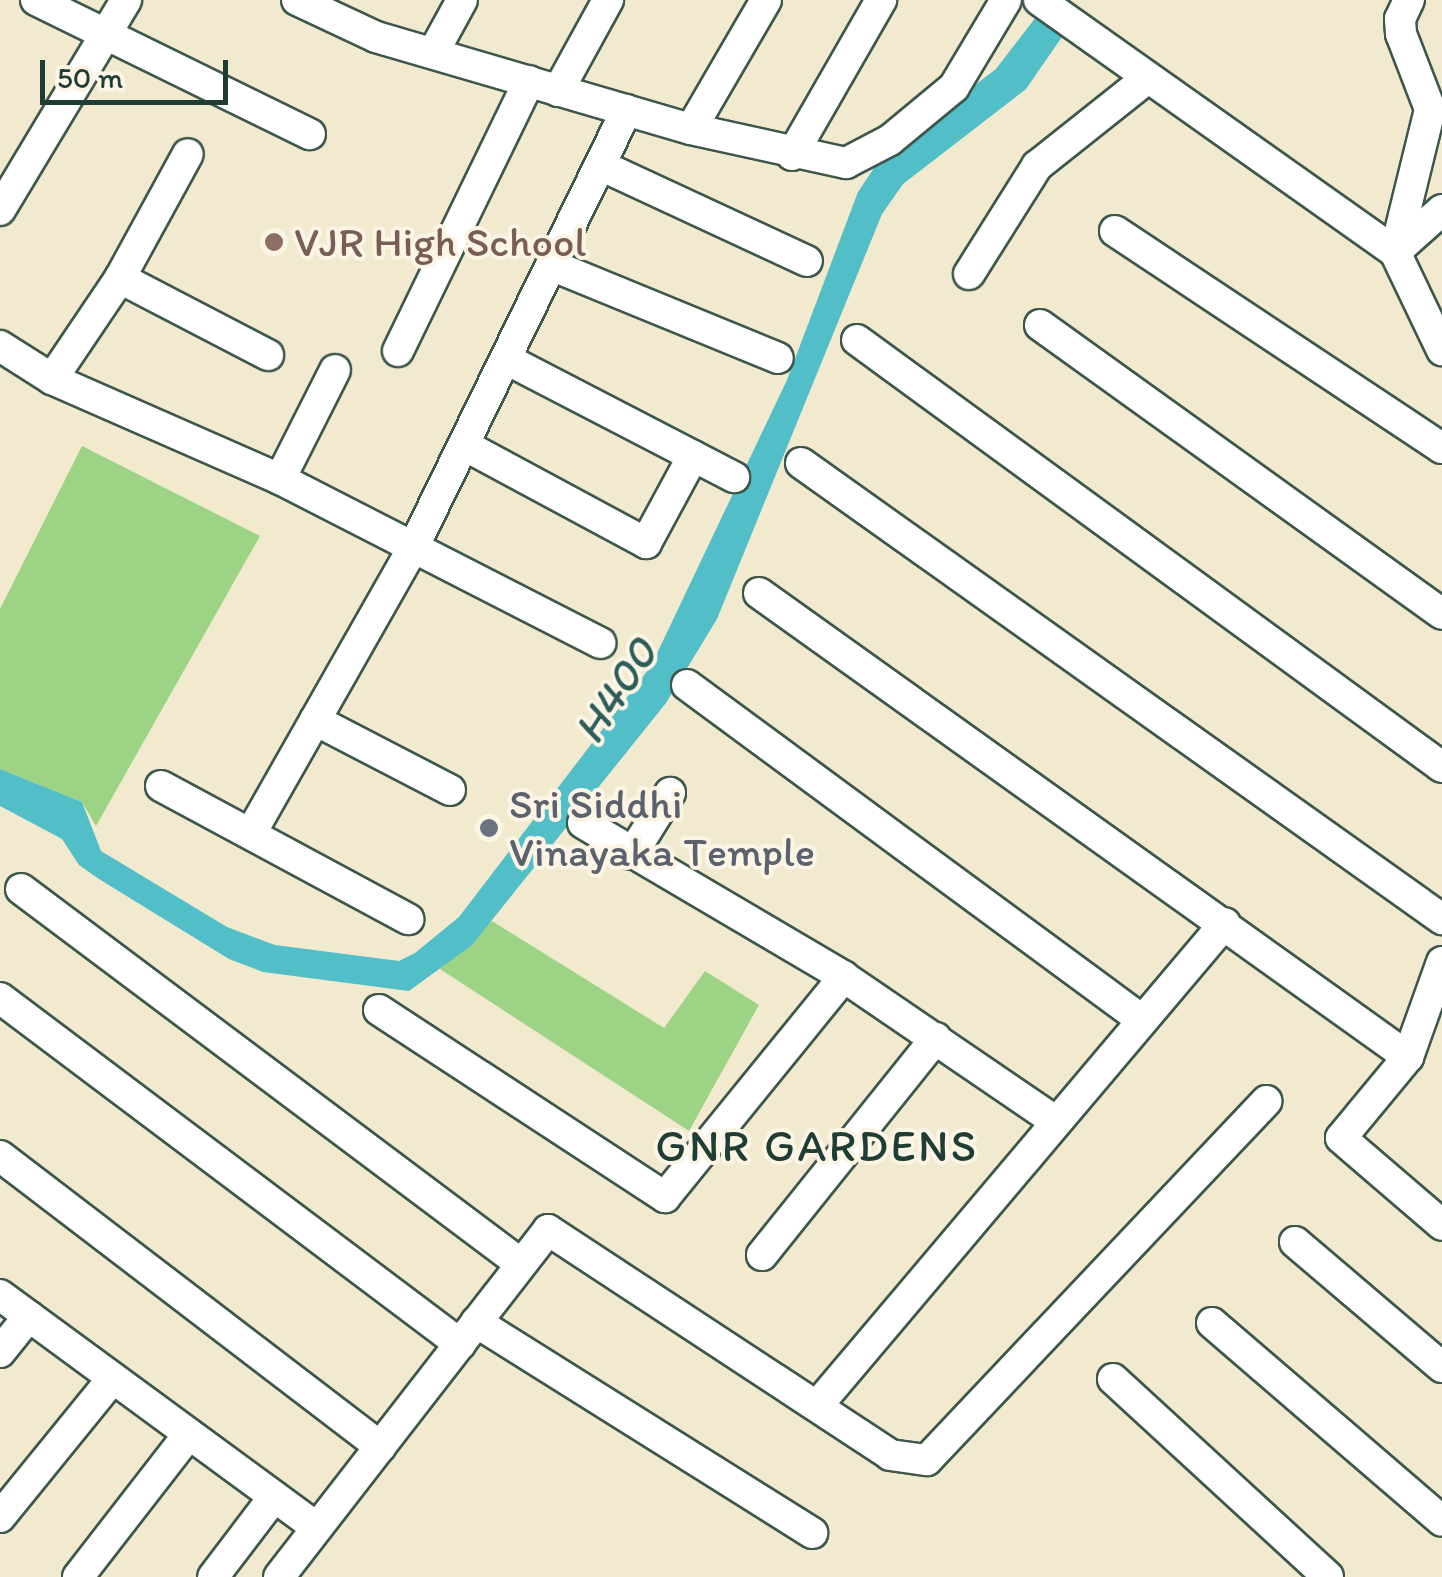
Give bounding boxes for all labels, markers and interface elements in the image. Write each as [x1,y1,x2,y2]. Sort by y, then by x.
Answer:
scale bar [45,40,232,102]
text: 50 m [57,59,123,96]
place label: VJR High School [294,217,585,267]
marker: VJR High School [263,231,285,253]
water label: H400 [561,629,669,753]
place label: Sri Siddhi Vinayaka Temple [509,779,811,878]
marker: Sri Siddhi Vinayaka Temple [478,817,500,839]
district label: GNR GARDENS [655,1119,979,1173]

